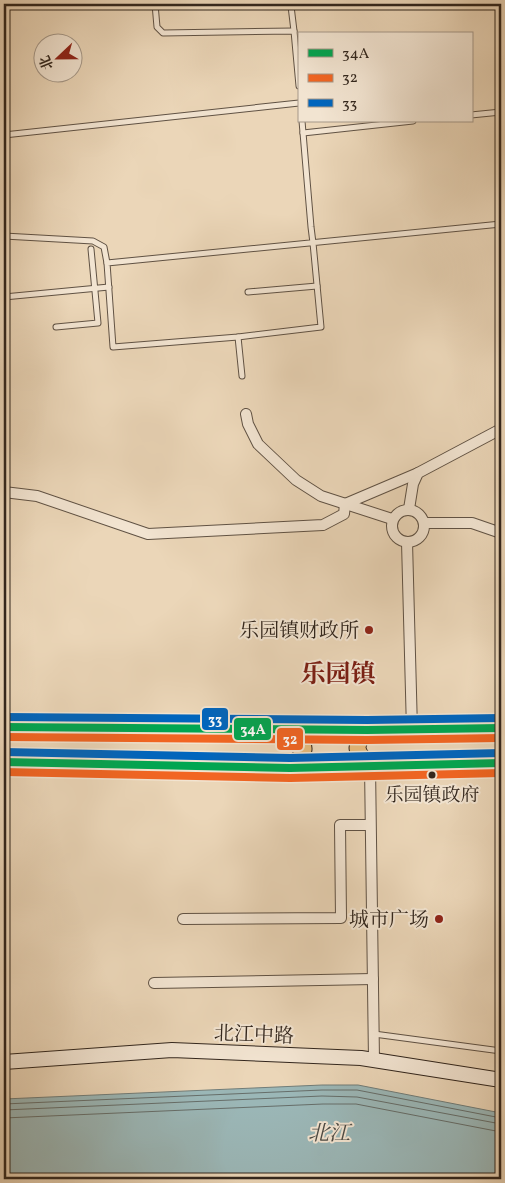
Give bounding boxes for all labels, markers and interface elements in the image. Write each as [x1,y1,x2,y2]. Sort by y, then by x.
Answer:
north arrow [32,32,82,82]
legend [298,32,472,122]
text: 34A [342,44,370,65]
text: 北 [36,52,59,72]
text: 32 [342,68,358,89]
text: 33 [342,94,357,115]
place label: 乐园镇财政所 [239,618,359,646]
marker: 乐园镇财政所 [363,624,375,636]
district label: 乐园镇 [300,658,376,693]
line badge: 33 [201,707,229,731]
text: 33 [208,711,222,730]
line badge: 34A [233,717,272,741]
text: 34A [240,721,266,740]
line badge: 32 [276,727,304,751]
text: 32 [283,731,297,750]
marker: 乐园镇政府 [427,770,437,780]
place label: 乐园镇政府 [384,783,480,809]
place label: 城市广场 [349,907,429,935]
marker: 城市广场 [433,913,445,925]
street label: 北江中路 [213,1021,294,1051]
water label: 北江 [308,1120,353,1149]

